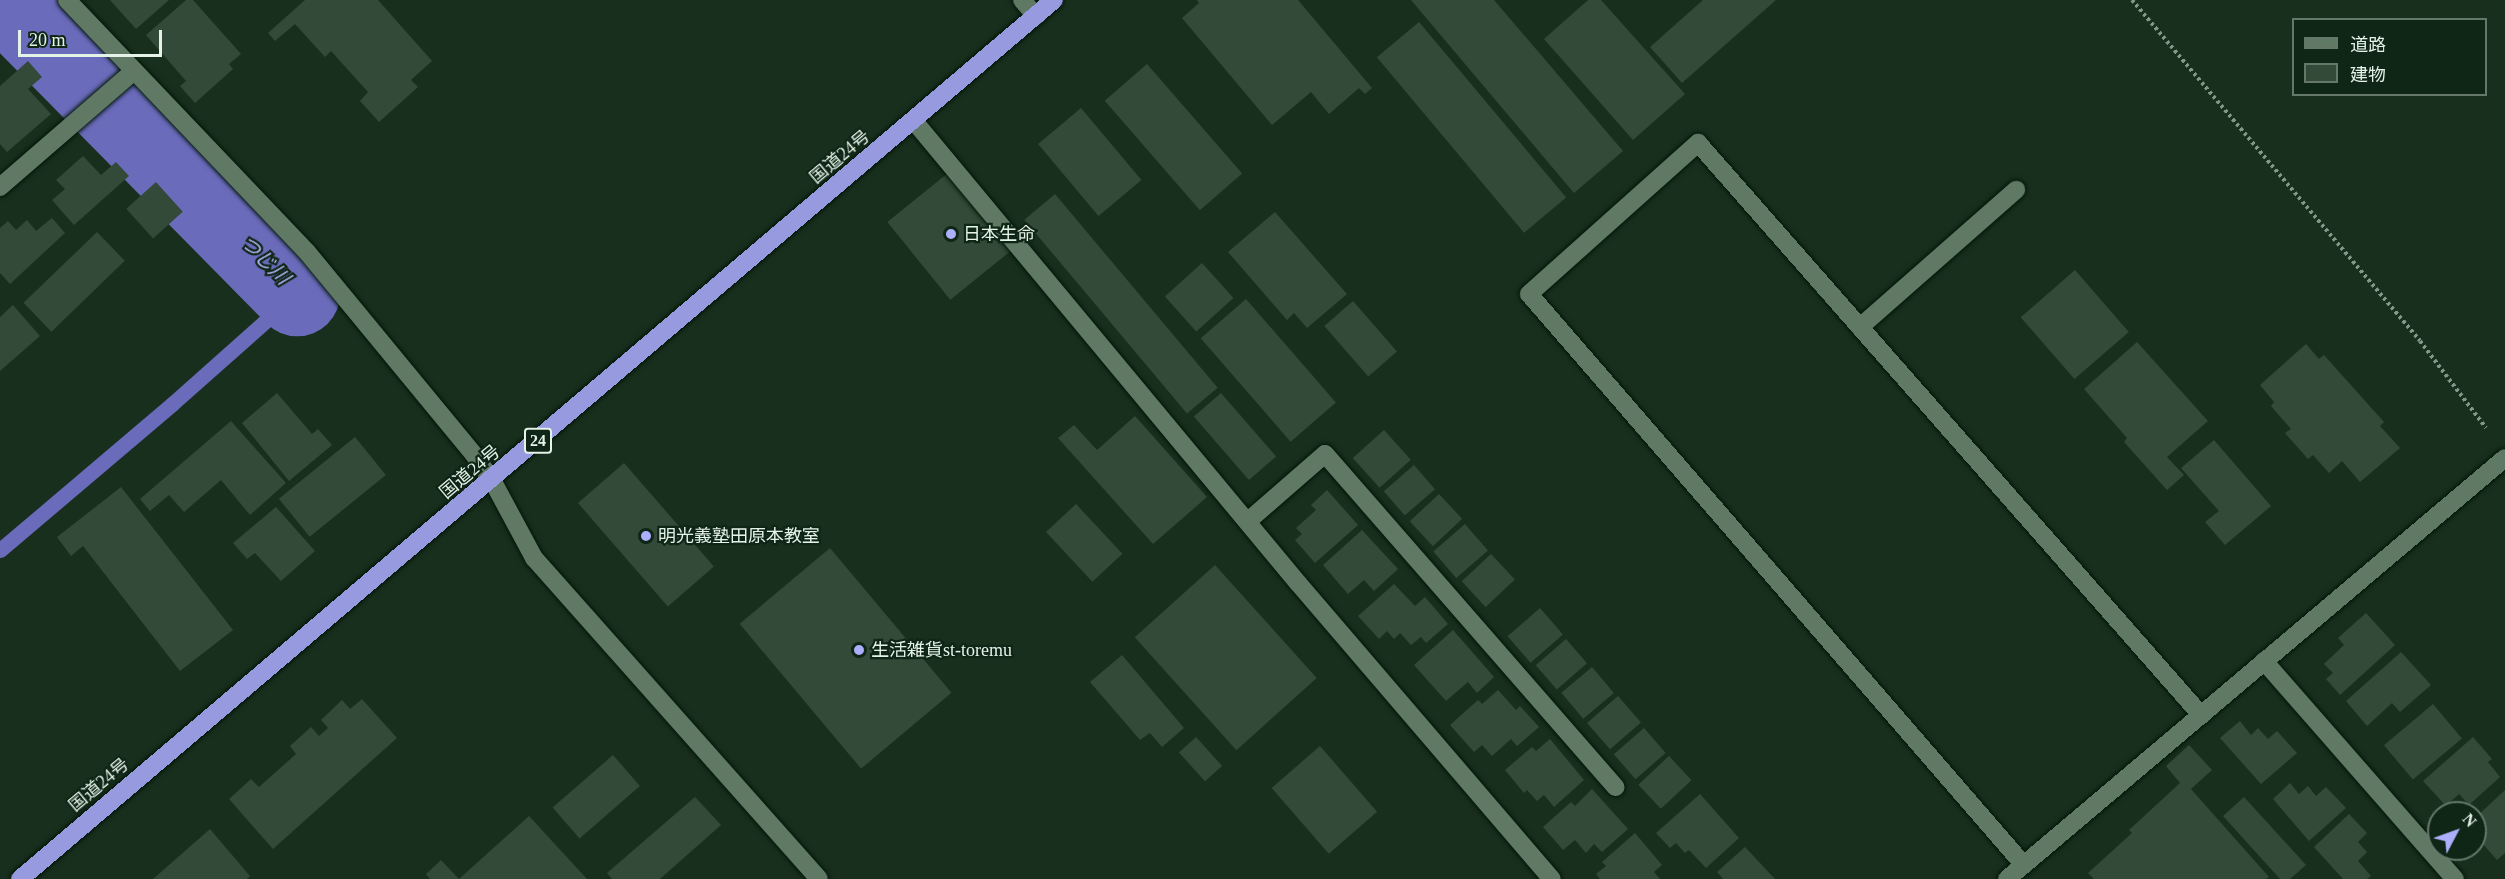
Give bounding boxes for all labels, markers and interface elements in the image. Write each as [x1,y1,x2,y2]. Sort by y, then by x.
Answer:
scale bar [21,18,165,56]
legend [2292,18,2487,96]
text: 20 m [29,30,66,50]
text: 道路 [2350,35,2386,55]
text: 建物 [2350,65,2386,85]
street label: 国道24号 [805,126,875,188]
place label: 日本生命 [963,223,1035,245]
marker: 日本生命 [944,227,958,241]
water label: つじ川 [235,230,295,290]
road number: 24 [523,428,553,454]
street label: 国道24号 [435,441,505,503]
place label: 明光義塾田原本教室 [658,525,820,547]
marker: 明光義塾田原本教室 [639,529,653,543]
place label: 生活雑貨st-toremu [871,639,1012,661]
marker: 生活雑貨st-toremu [852,643,866,657]
street label: 国道24号 [64,754,134,816]
north arrow [2427,801,2487,861]
text: N [2459,810,2480,830]

